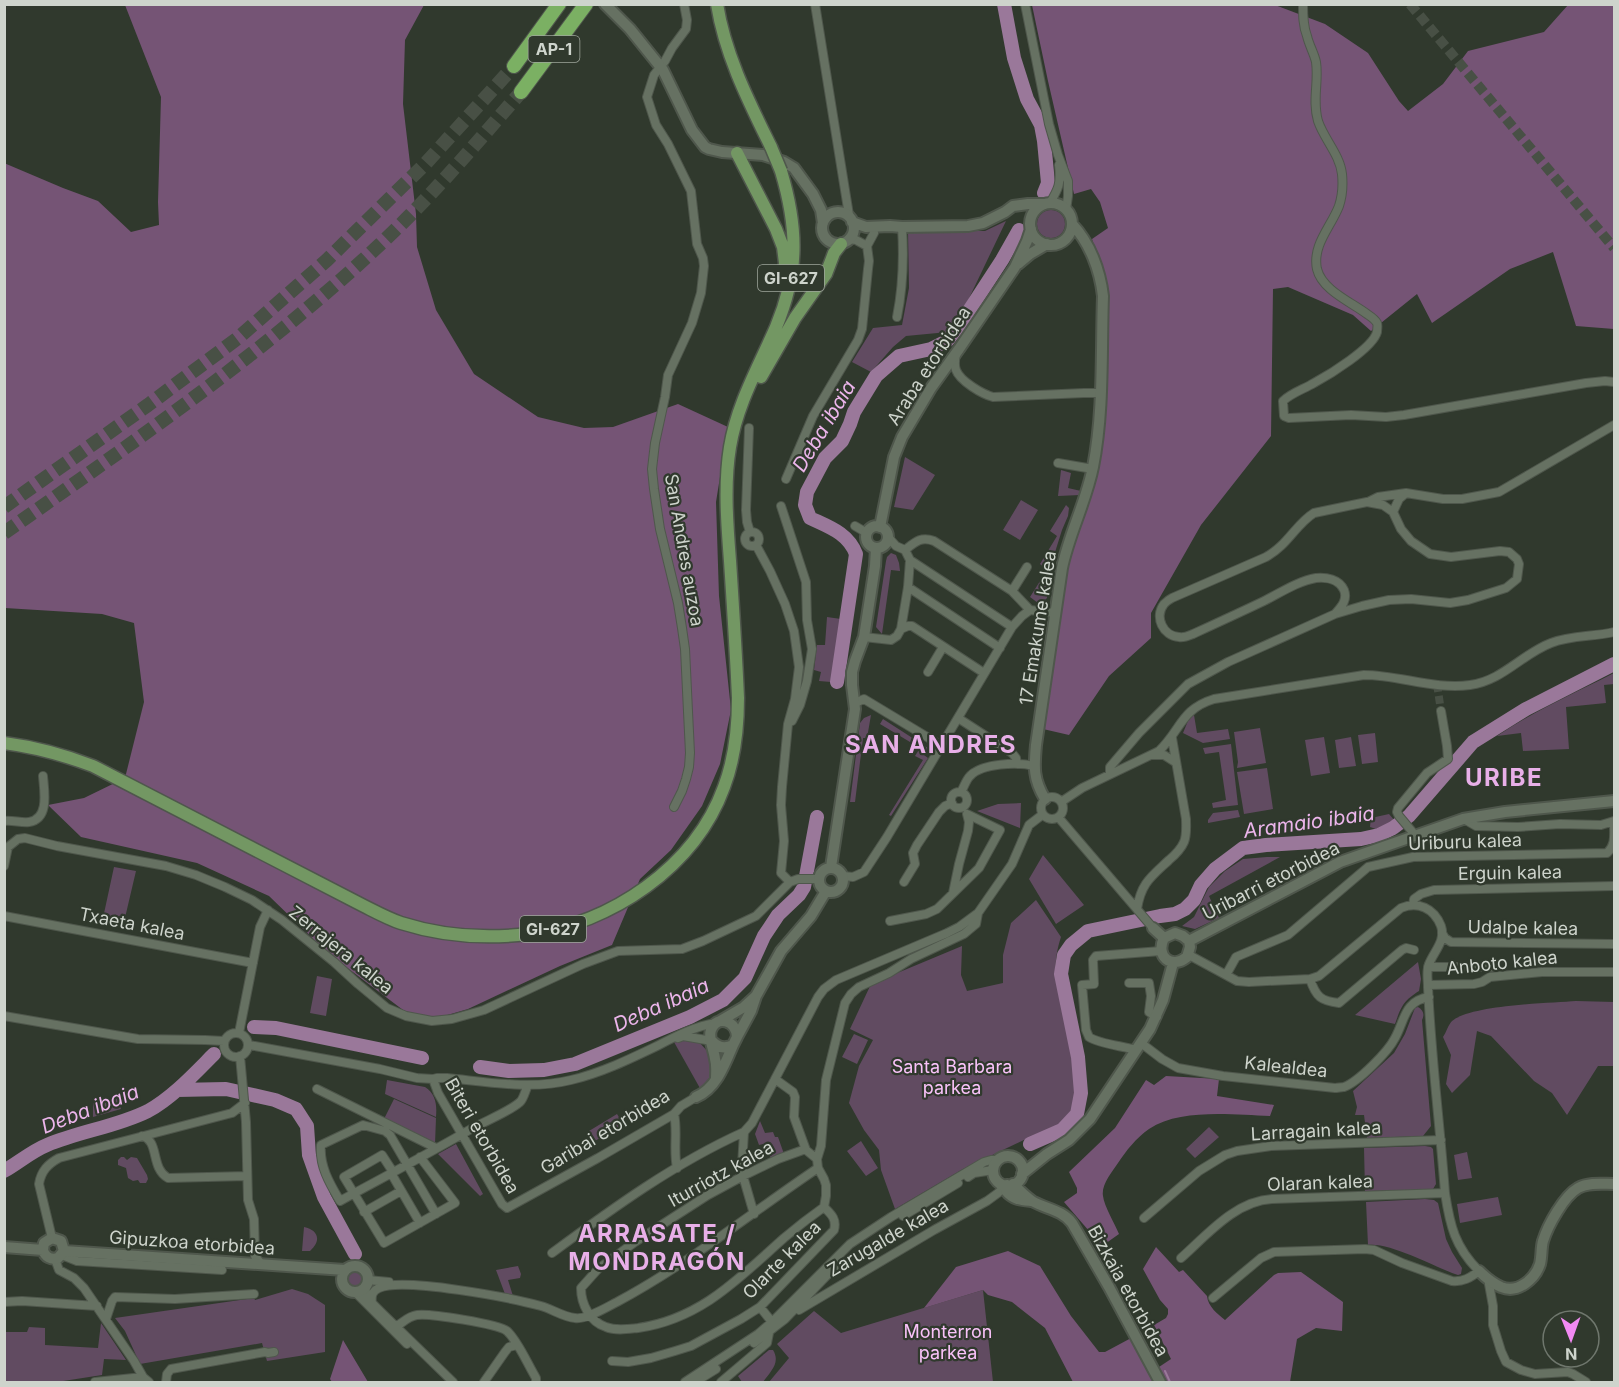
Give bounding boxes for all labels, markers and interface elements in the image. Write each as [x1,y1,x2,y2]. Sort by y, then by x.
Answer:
road number: AP-1 [528,36,580,62]
road number: GI-627 [758,265,824,291]
street label: Araba etorbidea [882,303,975,429]
water label: Deba ibaia [787,376,861,476]
street label: San Andres auzoa [661,472,708,628]
street label: 17 Emakume kalea [1015,549,1060,707]
district label: SAN ANDRES [845,730,1017,759]
district label: URIBE [1465,763,1543,792]
water label: Aramaio ibaia [1241,801,1376,843]
street label: Uriburu kalea [1408,829,1522,854]
street label: Uribarri etorbidea [1199,837,1343,924]
street label: Erguin kalea [1458,861,1562,884]
street label: Zerrajera kalea [285,901,398,998]
street label: Txaeta kalea [77,903,187,944]
road number: GI-627 [520,916,586,942]
street label: Udalpe kalea [1468,916,1578,939]
street label: Anboto kalea [1445,946,1559,979]
water label: Deba ibaia [609,973,713,1037]
street label: Kalealdea [1243,1052,1329,1081]
park label: Santa Barbara parkea [892,1056,1012,1098]
street label: Biteri etorbidea [441,1074,524,1197]
water label: Deba ibaia [38,1079,142,1139]
street label: Garibai etorbidea [536,1085,673,1178]
street label: Larragain kalea [1250,1117,1382,1144]
street label: Iturriotz kalea [665,1136,777,1211]
street label: Olaran kalea [1267,1170,1373,1195]
street label: Zarugalde kalea [824,1194,952,1281]
street label: Olarte kalea [738,1216,825,1303]
district label: ARRASATE / MONDRAGÓN [568,1219,746,1276]
street label: Bizkaia etorbidea [1084,1221,1173,1360]
street label: Gipuzkoa etorbidea [108,1226,276,1259]
north arrow [1541,1309,1601,1369]
park label: Monterron parkea [904,1321,992,1363]
text: N [1565,1344,1578,1364]

